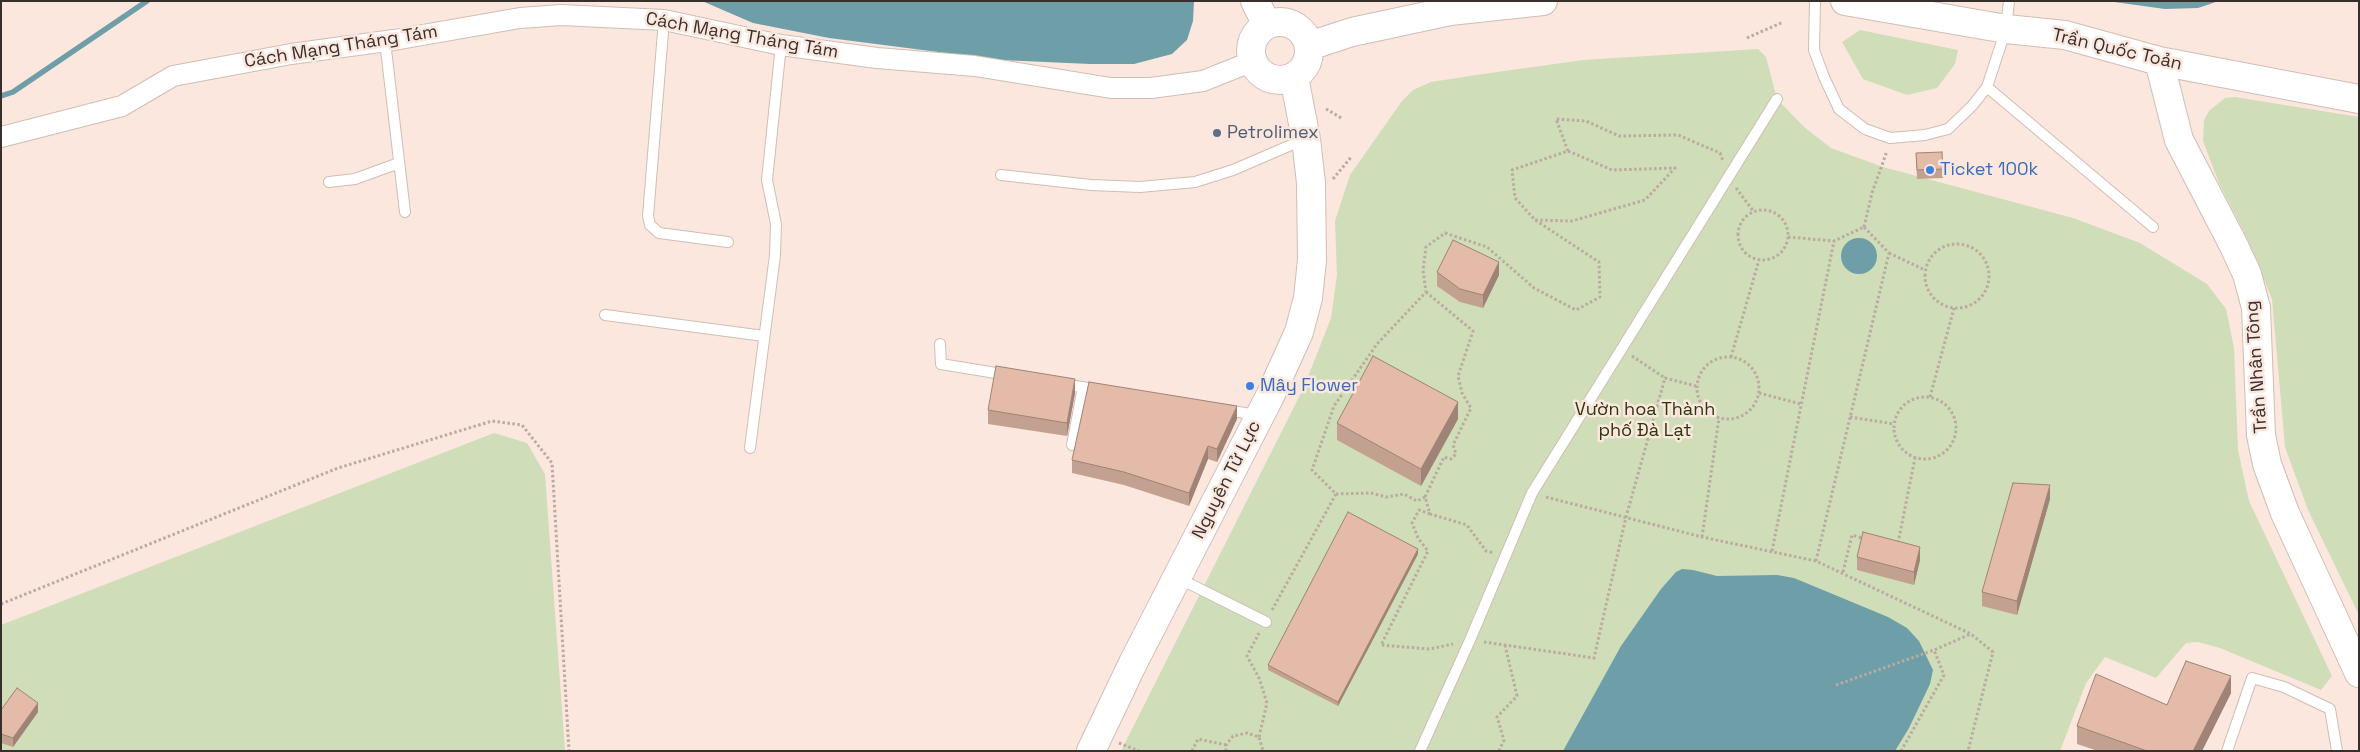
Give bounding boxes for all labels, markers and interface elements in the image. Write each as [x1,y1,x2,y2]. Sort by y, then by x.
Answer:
street label: Cách Mạng Tháng Tám [644,8,840,64]
street label: Cách Mạng Tháng Tám [243,21,439,73]
street label: Trần Quốc Toản [2050,25,2184,75]
place label: Petrolimex [1227,122,1319,144]
marker: Petrolimex [1211,127,1223,139]
place label: Ticket 100k [1940,159,2038,181]
marker: Ticket 100k [1924,164,1936,176]
street label: Trần Nhân Tông [2242,300,2272,434]
place label: Mây Flower [1260,375,1358,397]
marker: Mây Flower [1244,380,1256,392]
park label: Vườn hoa Thành phố Đà Lạt [1575,399,1715,442]
street label: Nguyên Tử Lực [1188,417,1266,543]

